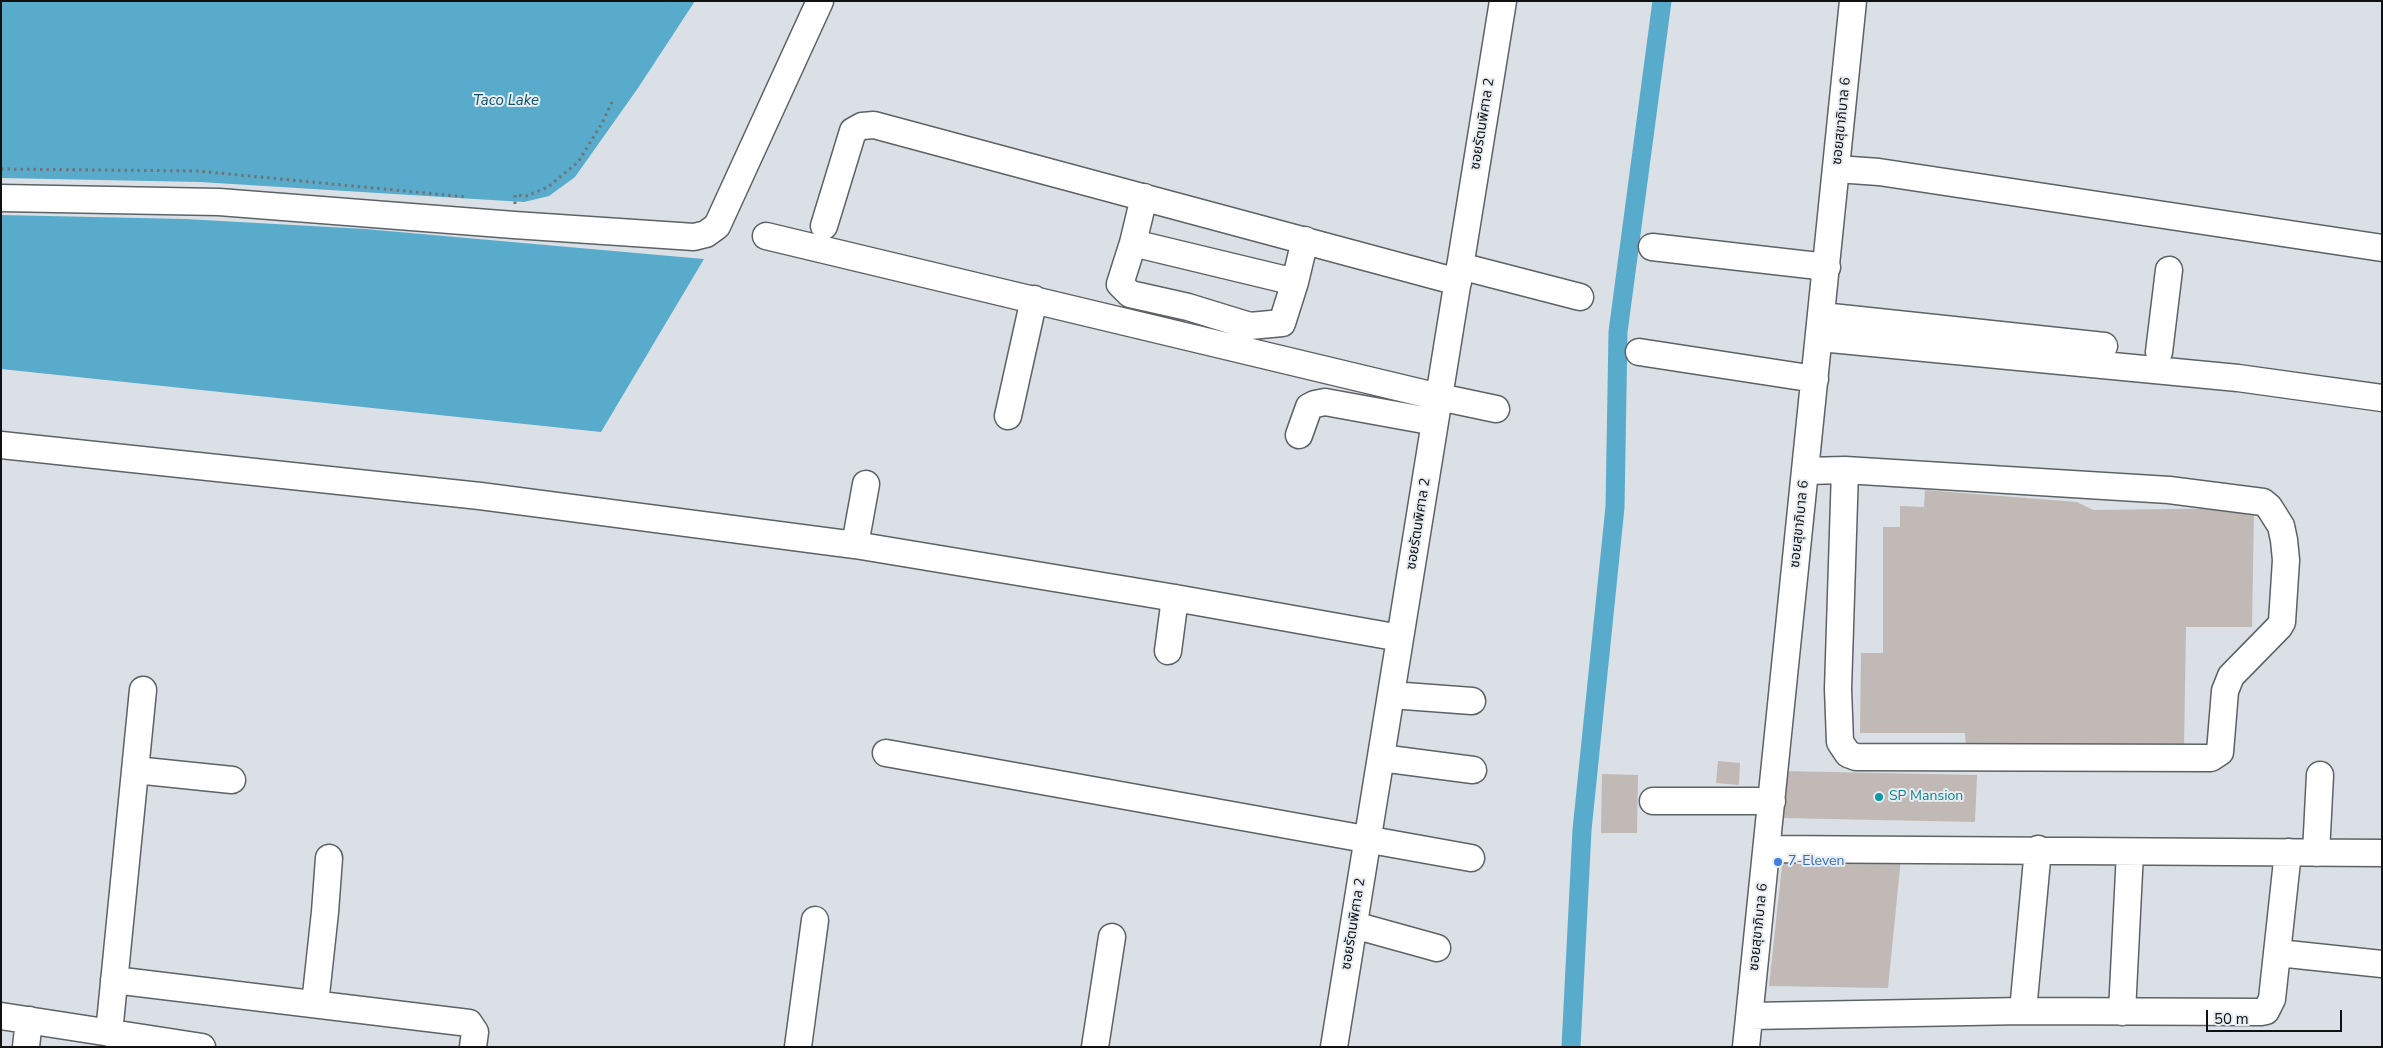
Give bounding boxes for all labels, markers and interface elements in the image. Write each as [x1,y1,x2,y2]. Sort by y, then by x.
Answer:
street label: ซอยสุขาภิบาล 6 [1829,76,1855,166]
street label: ซอยรัตนพิศาล 2 [1467,77,1499,171]
water label: Taco Lake [473,92,539,110]
street label: ซอยรัตนพิศาล 2 [1403,477,1435,571]
street label: ซอยสุขาภิบาล 6 [1787,479,1813,569]
place label: SP Mansion [1889,789,1963,805]
marker: SP Mansion [1873,791,1885,803]
place label: 7-Eleven [1788,854,1844,870]
marker: 7-Eleven [1772,856,1784,868]
street label: ซอยรัตนพิศาล 2 [1338,877,1370,971]
street label: ซอยสุขาภิบาล 6 [1746,882,1772,972]
scale bar [2208,1000,2344,1032]
text: 50 m [2214,1009,2249,1029]

